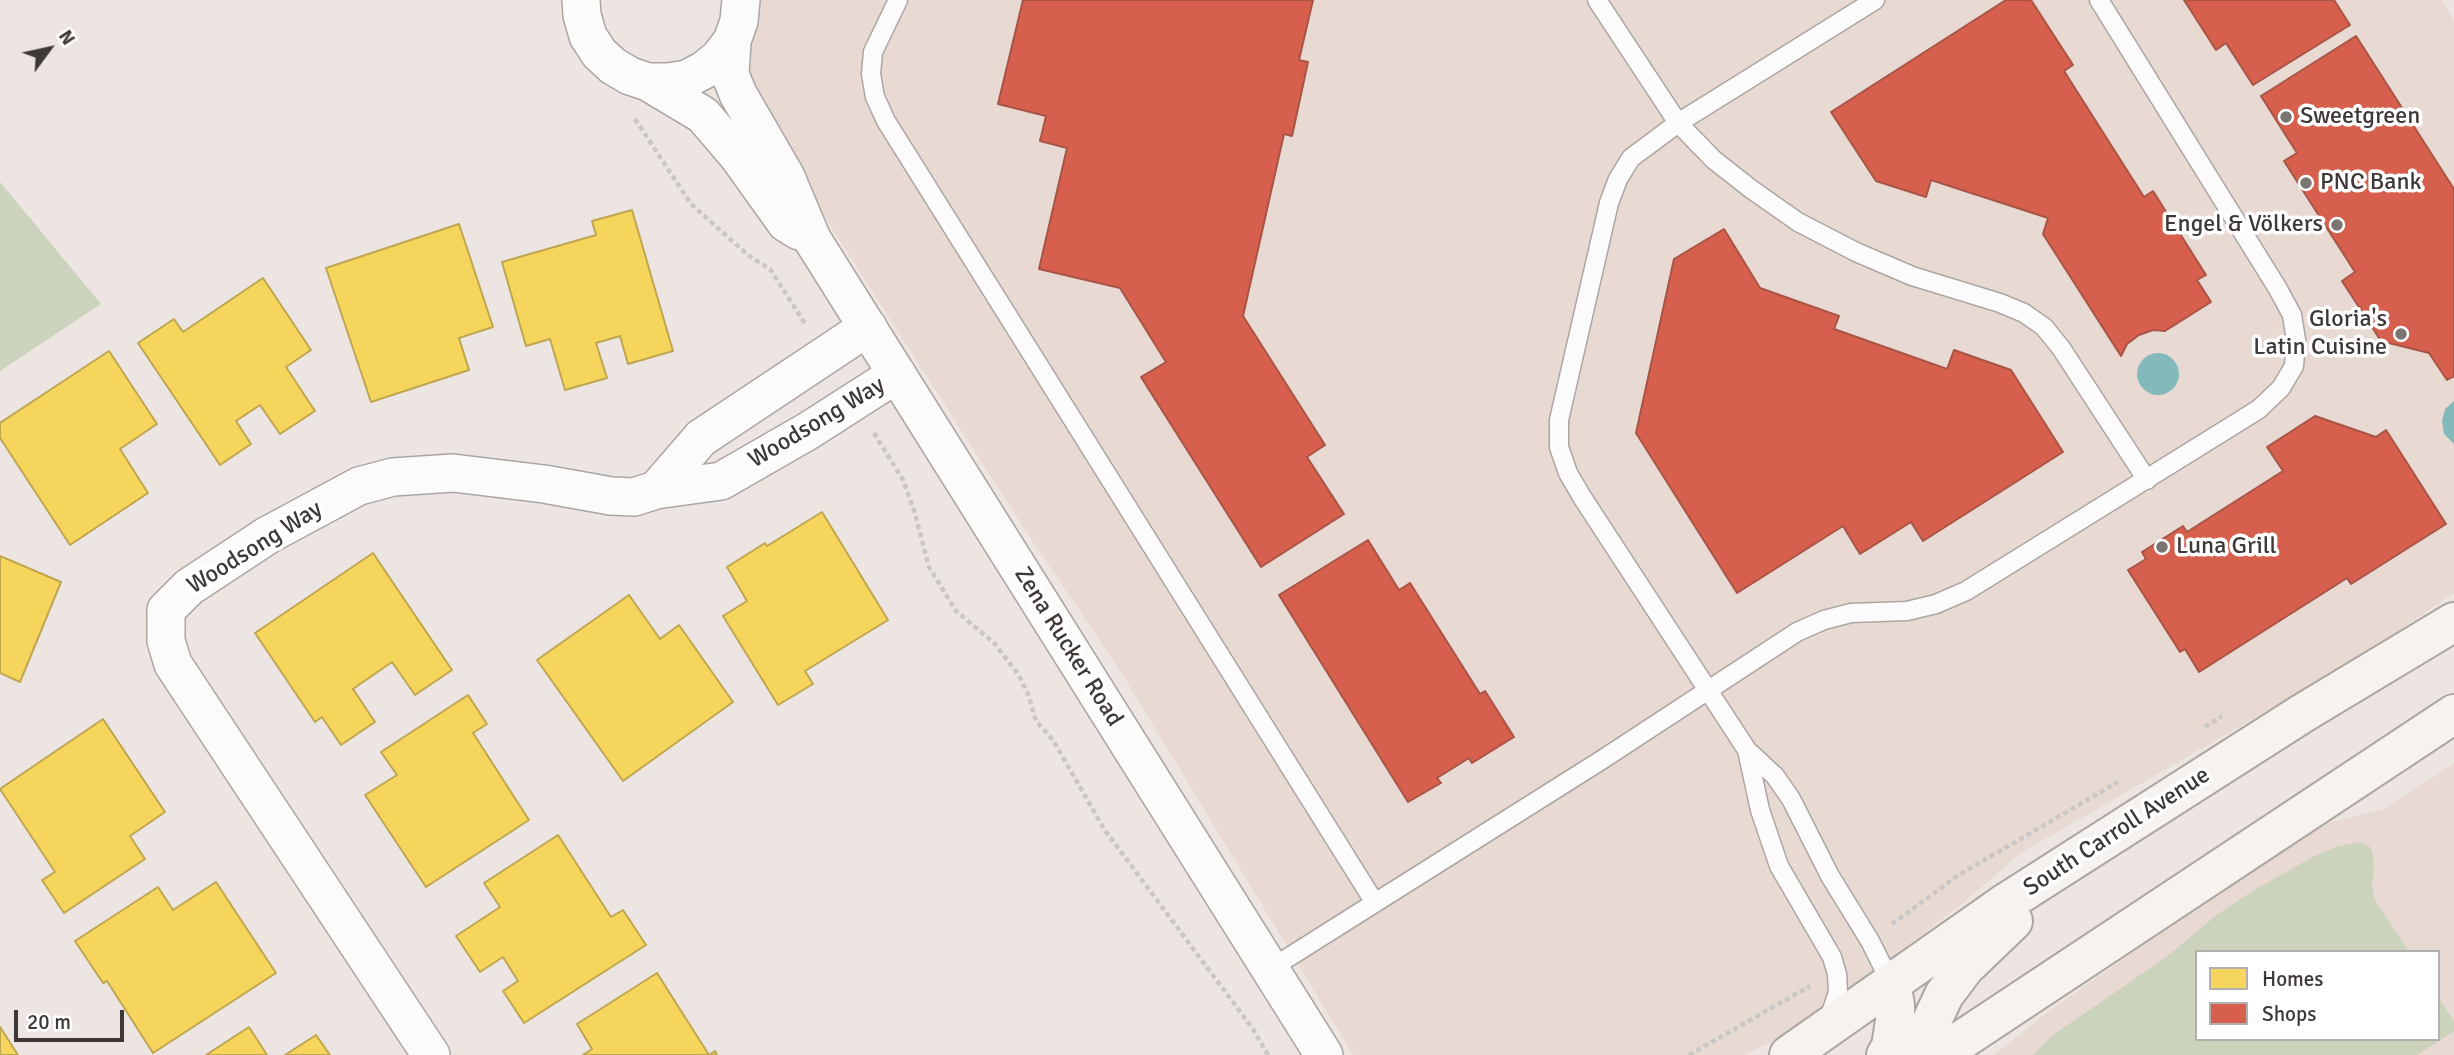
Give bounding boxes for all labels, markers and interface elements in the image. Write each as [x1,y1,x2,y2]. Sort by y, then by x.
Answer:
north arrow [14,14,84,84]
text: N [53,25,80,50]
place label: Sweetgreen [2300,103,2420,131]
marker: Sweetgreen [2278,109,2294,125]
place label: PNC Bank [2320,169,2422,197]
marker: PNC Bank [2298,175,2314,191]
place label: Engel & Völkers [2164,211,2323,239]
marker: Engel & Völkers [2329,217,2345,233]
place label: Gloria's Latin Cuisine [2253,306,2387,362]
marker: Gloria's Latin Cuisine [2393,326,2409,342]
street label: Woodsong Way [744,371,890,475]
street label: Woodsong Way [182,495,328,601]
place label: Luna Grill [2176,533,2277,561]
marker: Luna Grill [2154,539,2170,555]
street label: Zena Rucker Road [1007,562,1129,732]
street label: South Carroll Avenue [2019,761,2215,903]
legend [2195,950,2440,1041]
text: Homes [2262,966,2324,992]
scale bar [18,996,128,1040]
text: Shops [2262,1001,2316,1027]
text: 20 m [27,1009,71,1035]

